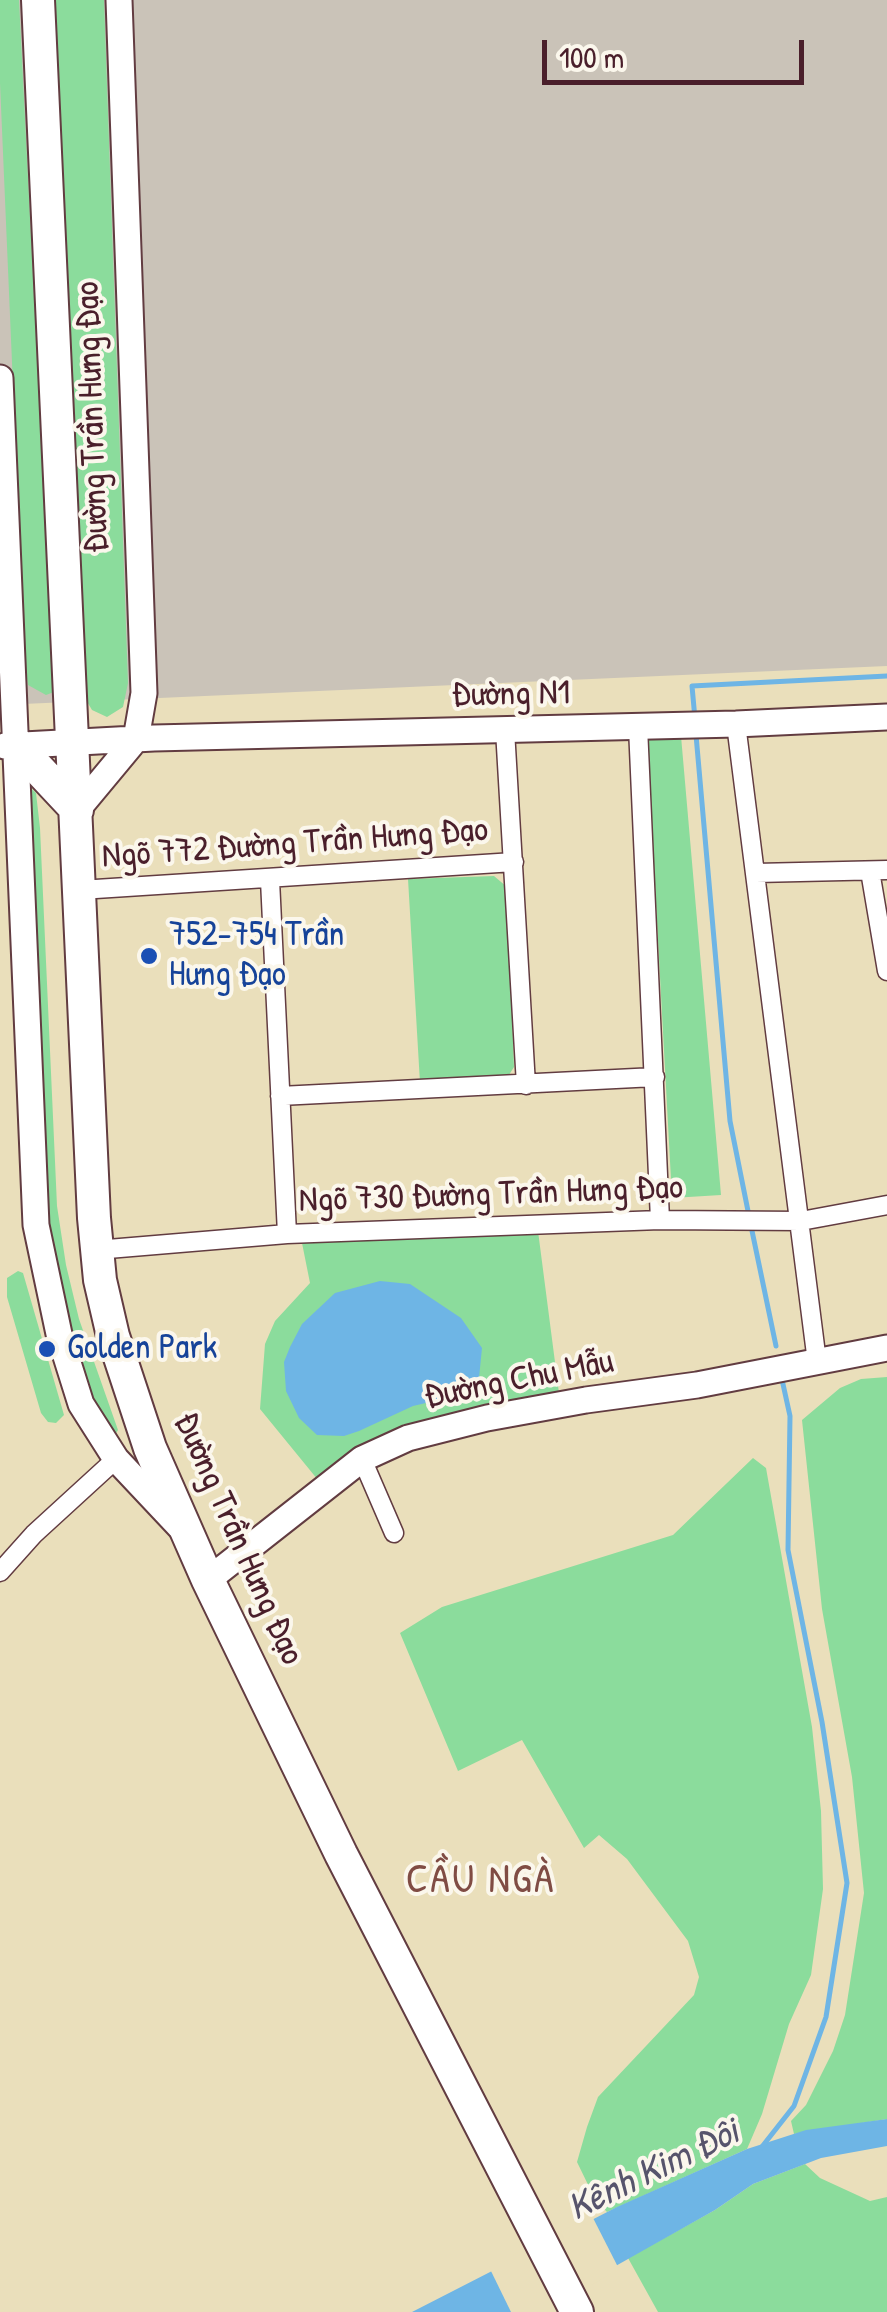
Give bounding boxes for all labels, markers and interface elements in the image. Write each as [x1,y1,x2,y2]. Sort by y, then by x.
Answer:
scale bar [547,20,810,82]
text: 100 m [559,37,624,77]
street label: Đường Trần Hưng Đạo [67,281,119,553]
street label: Đường N1 [452,673,570,717]
street label: Ngõ 772 Đường Trần Hưng Đạo [101,810,489,878]
place label: 752-754 Trần Hưng Đạo [169,915,344,997]
marker: 752-754 Trần Hưng Đạo [138,945,160,967]
street label: Ngõ 730 Đường Trần Hưng Đạo [298,1167,684,1223]
place label: Golden Park [67,1328,217,1370]
marker: Golden Park [36,1338,58,1360]
street label: Đường Chu Mẫu [421,1341,617,1419]
street label: Đường Trần Hưng Đạo [164,1407,312,1671]
district label: CẦU NGÀ [406,1857,556,1905]
water label: Kênh Kim Đôi [561,2110,747,2232]

